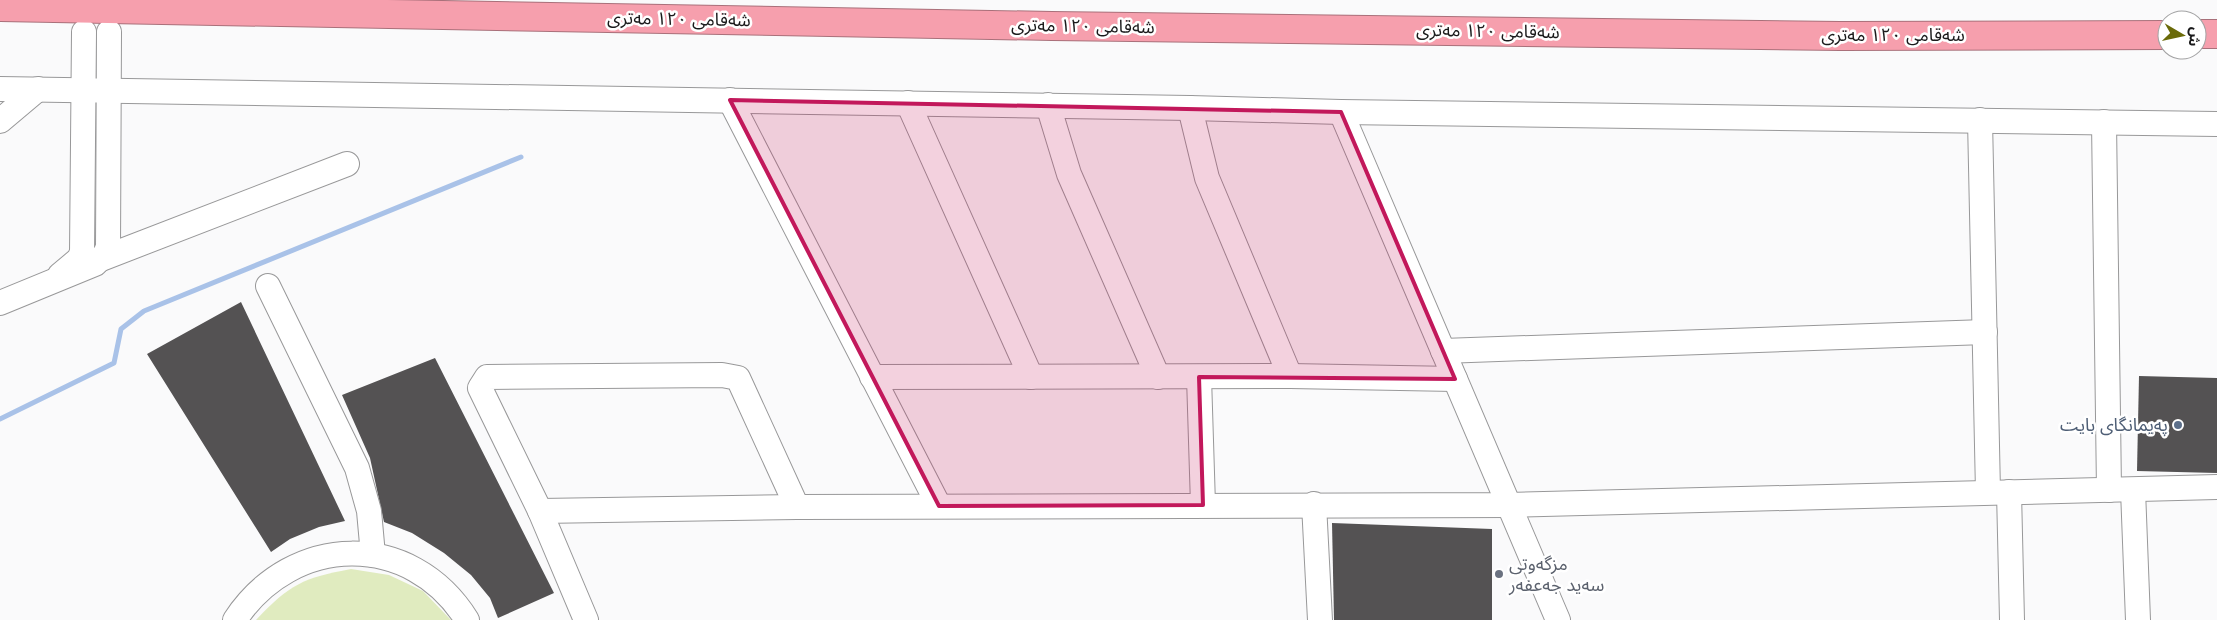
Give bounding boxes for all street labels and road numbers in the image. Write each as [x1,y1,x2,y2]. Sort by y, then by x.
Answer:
street label: شەقامی ١٢٠ مەتری [607,6,751,32]
street label: شەقامی ١٢٠ مەتری [1011,13,1155,39]
street label: شەقامی ١٢٠ مەتری [1416,18,1560,44]
street label: شەقامی ١٢٠ مەتری [1821,23,1965,47]

